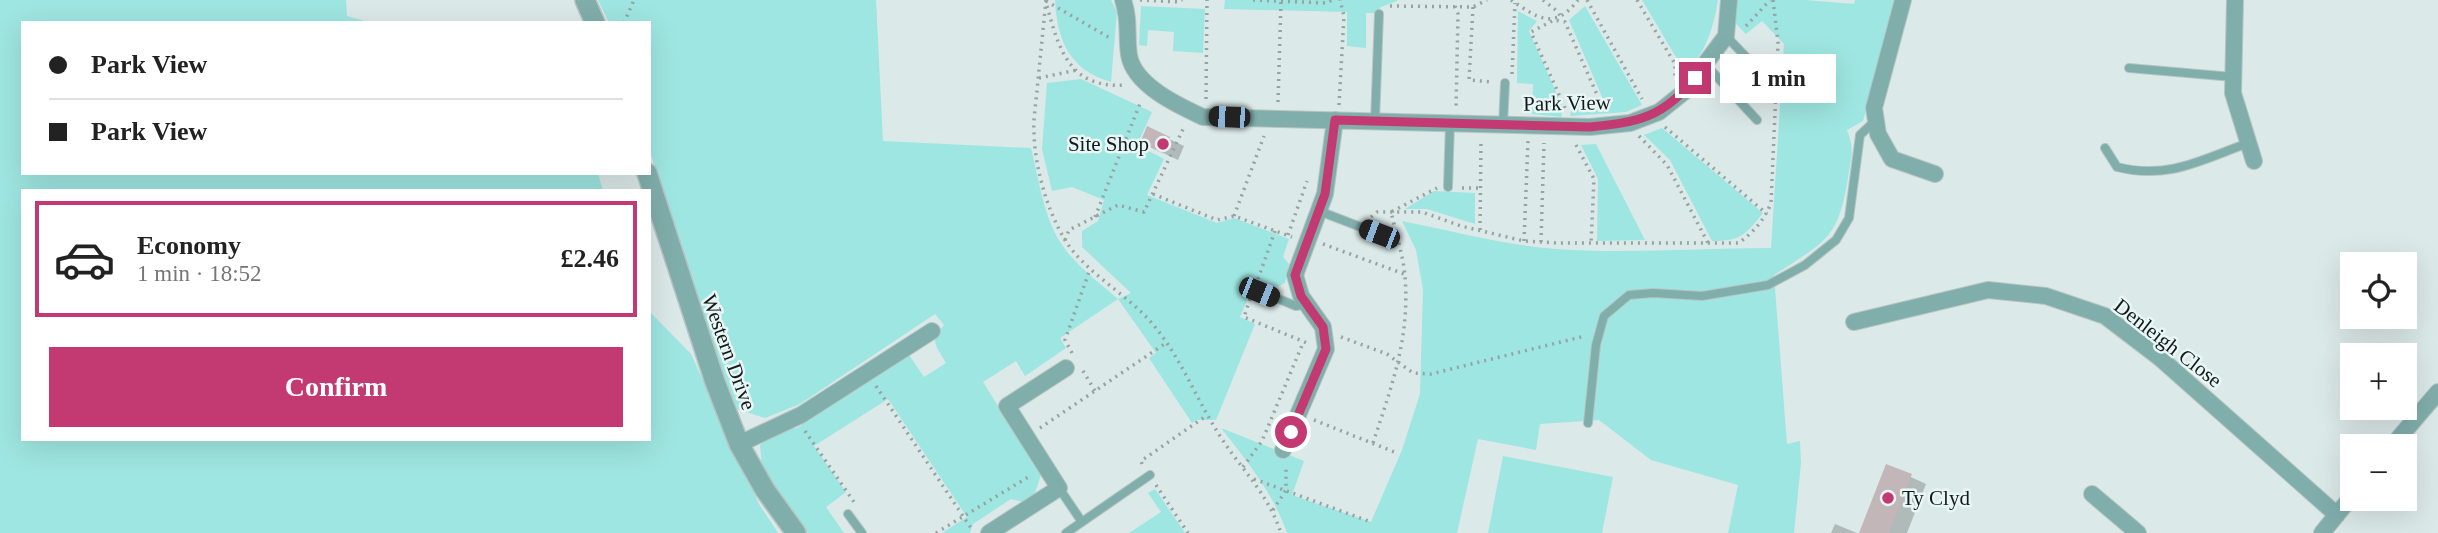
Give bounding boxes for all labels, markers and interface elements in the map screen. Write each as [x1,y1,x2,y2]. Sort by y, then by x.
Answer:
text: Park View [91,50,207,79]
callout: 1 min [1720,54,1835,102]
route end [1679,62,1711,94]
text: 1 min [1750,66,1806,91]
street label: Park View [1523,90,1612,116]
car [1208,106,1251,128]
text: Park View [91,117,207,146]
place label: Site Shop [1068,132,1149,156]
marker: Site Shop [1155,136,1171,152]
car [1356,217,1403,251]
icon: car [53,228,116,291]
text: Economy [137,231,241,260]
text: £2.46 [561,244,619,273]
map controls [2340,252,2417,511]
button: locate [2340,252,2417,329]
text: 1 min · 18:52 [137,261,262,286]
car [1236,274,1283,310]
street label: Western Drive [697,291,761,413]
street label: Denleigh Close [2109,294,2227,392]
button: + [2340,343,2417,420]
button: Confirm [49,347,623,427]
route start [1275,416,1307,448]
button: − [2340,434,2417,511]
place label: Ty Clyd [1902,486,1970,510]
marker: Ty Clyd [1880,490,1896,506]

